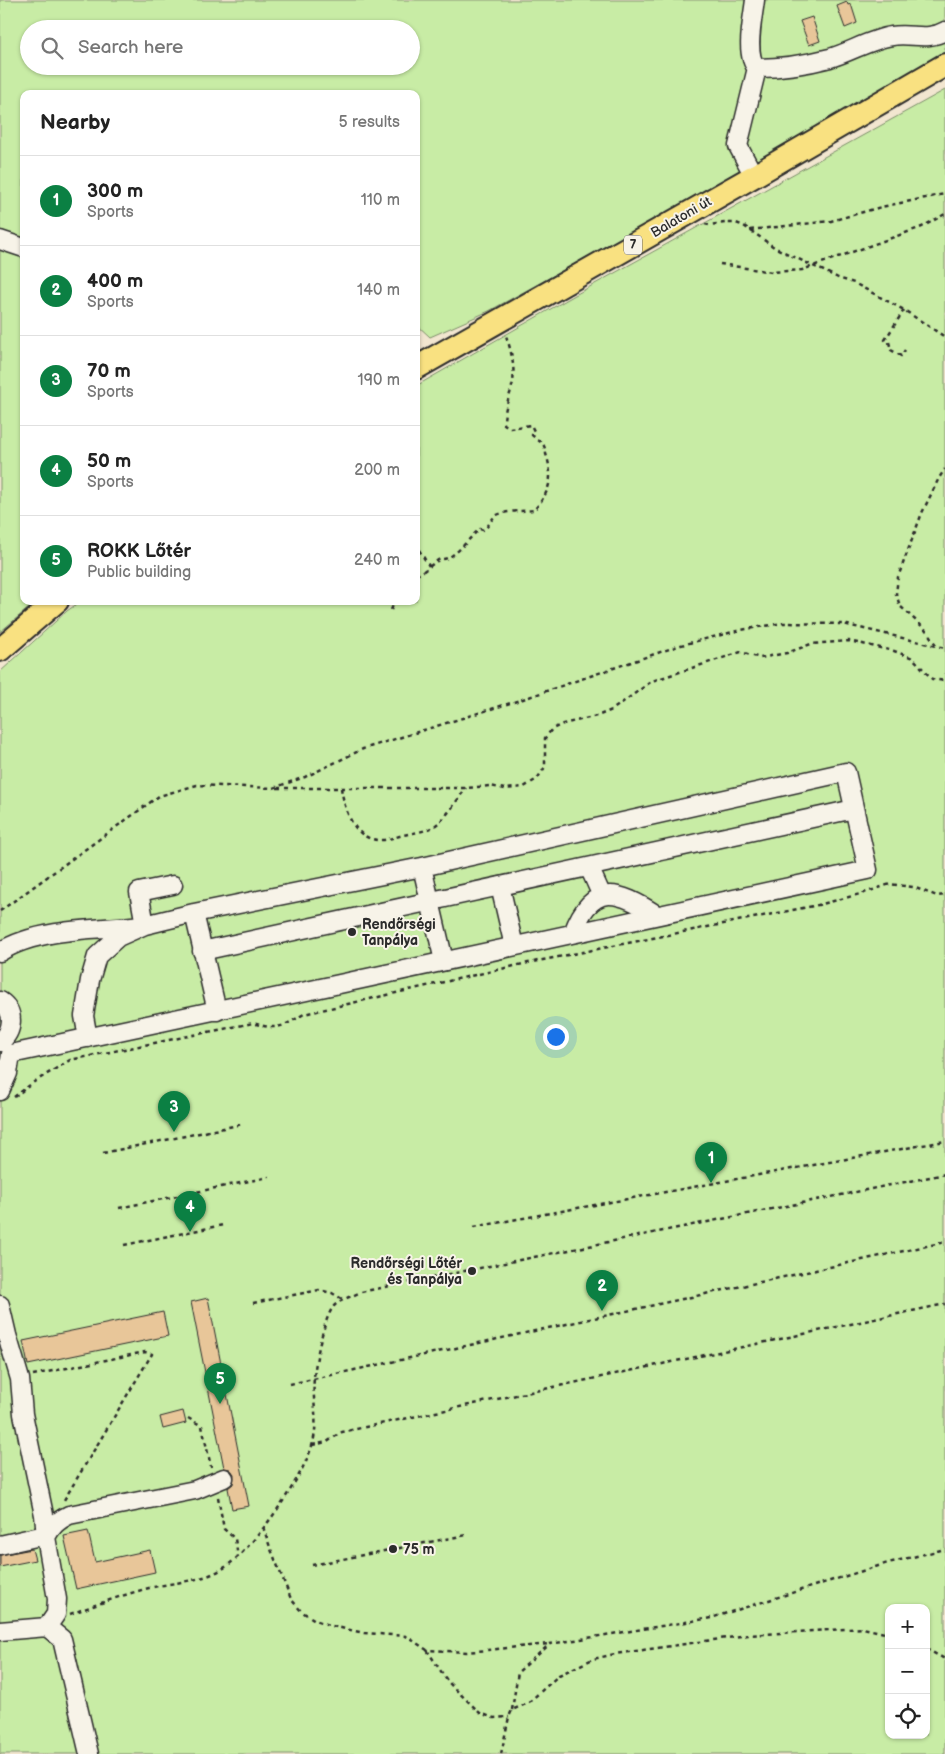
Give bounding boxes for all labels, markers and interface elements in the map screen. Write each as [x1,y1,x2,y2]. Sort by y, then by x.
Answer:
search box [20,20,420,75]
icon: search [38,34,66,62]
text: Search here [78,36,183,59]
text: Nearby [40,110,110,135]
text: 5 results [338,113,400,132]
text: 300 m [87,180,143,203]
text: 1 [53,191,59,210]
text: 110 m [361,191,400,210]
street label: Balatoni út [648,192,715,241]
text: Sports [87,203,134,222]
road number: 7 [624,236,642,254]
text: 400 m [87,270,143,293]
text: 2 [51,281,61,300]
text: 140 m [357,281,400,300]
text: Sports [87,293,134,312]
text: 70 m [87,360,131,383]
text: 3 [51,371,61,390]
text: 190 m [358,371,400,390]
text: Sports [87,383,134,402]
text: 50 m [87,450,131,473]
text: 4 [51,461,61,480]
text: 200 m [354,461,400,480]
text: Sports [87,473,134,492]
text: ROKK Lőtér [87,540,191,563]
text: 5 [51,551,61,570]
text: 240 m [354,551,400,570]
text: Public building [87,563,191,582]
place label: Rendőrségi Tanpálya [362,916,436,949]
marker: Rendőrségi Tanpálya [346,926,358,938]
your location [543,1024,569,1050]
pin: 3 [158,1091,190,1132]
pin: 1 [695,1142,727,1183]
pin: 4 [174,1191,206,1232]
place label: Rendőrségi Lőtér és Tanpálya [351,1255,462,1288]
marker: Rendőrségi Lőtér és Tanpálya [466,1265,478,1277]
pin: 2 [586,1270,618,1311]
pin: 5 [204,1363,236,1404]
place label: 75 m [403,1541,435,1558]
marker: 75 m [387,1543,399,1555]
map controls [885,1604,930,1739]
button: + [885,1604,930,1649]
button: − [885,1649,930,1694]
button: locate [885,1694,930,1739]

